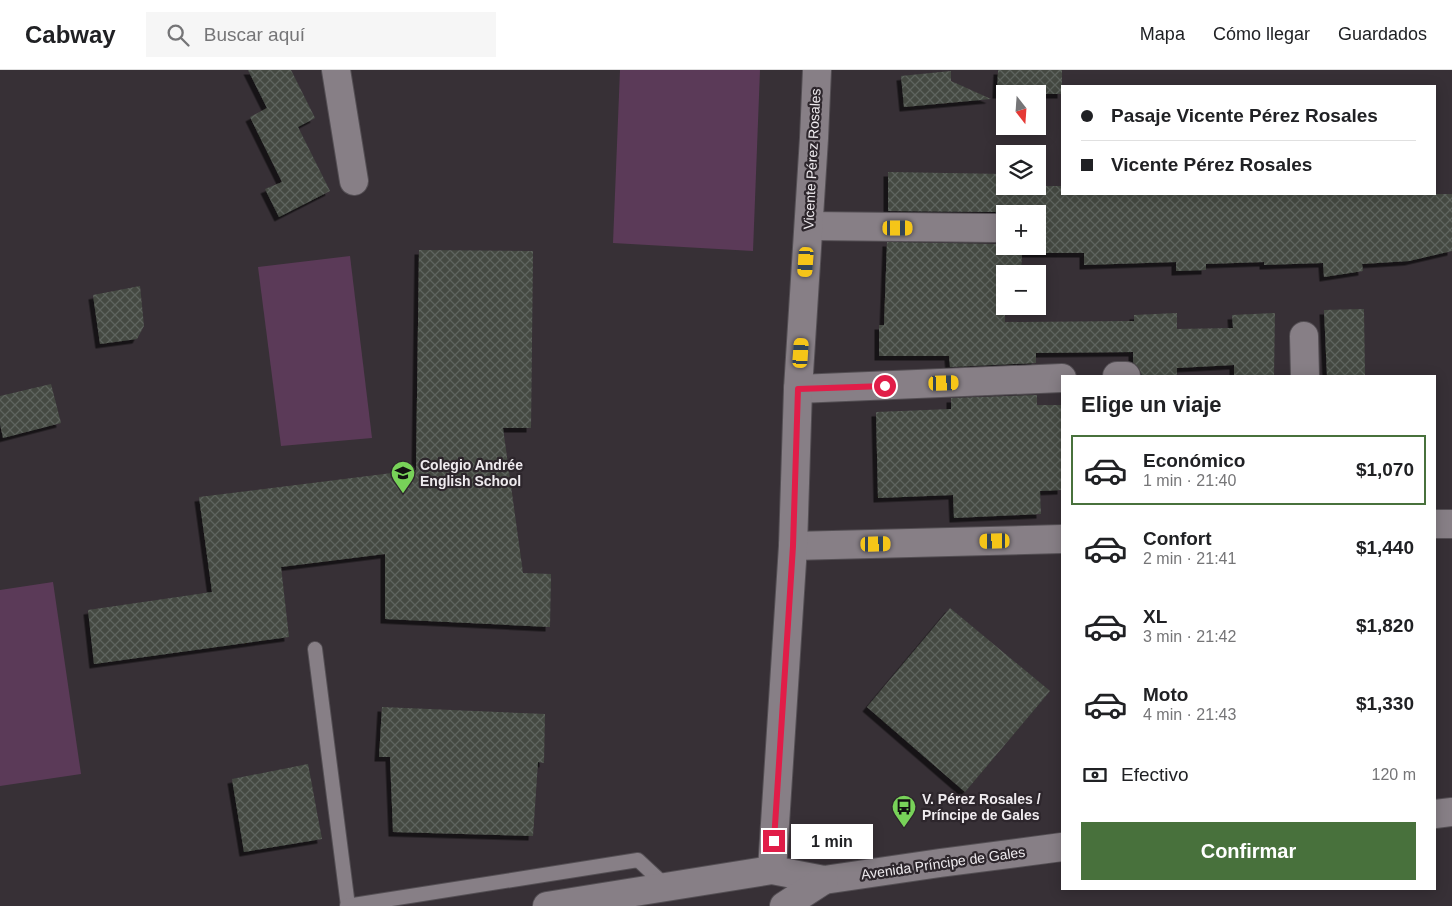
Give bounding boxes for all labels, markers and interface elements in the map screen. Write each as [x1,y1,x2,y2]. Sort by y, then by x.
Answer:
search box [146,12,496,57]
text: Cabway [25,21,116,48]
icon: search [164,21,192,49]
text: Buscar aquí [204,24,305,45]
text: Mapa [1140,24,1185,44]
text: Cómo llegar [1213,24,1310,44]
text: Guardados [1338,24,1427,44]
north arrow [996,85,1046,135]
map controls [996,85,1046,315]
street label: Vicente Pérez Rosales [800,88,824,230]
text: Pasaje Vicente Pérez Rosales [1111,105,1378,126]
button: layers [996,145,1046,195]
text: Vicente Pérez Rosales [1111,154,1312,175]
button: + [996,205,1046,255]
car [883,221,913,236]
car [797,247,814,277]
button: − [996,265,1046,315]
car [792,338,809,368]
route start [874,375,896,397]
car [928,375,959,391]
text: Elige un viaje [1081,392,1222,417]
icon: car [1083,448,1128,493]
text: Económico [1143,450,1245,471]
place label: Colegio Andrée English School [420,457,523,489]
text: $1,070 [1356,459,1414,480]
school or university icon: Colegio Andrée English School [390,460,416,494]
text: 1 min · 21:40 [1143,472,1236,489]
icon: car [1083,526,1128,571]
text: Confort [1143,528,1212,549]
car [979,533,1010,549]
car [860,536,891,552]
text: $1,440 [1356,537,1414,558]
text: 2 min · 21:41 [1143,550,1236,567]
icon: car [1083,604,1128,649]
text: XL [1143,606,1167,627]
text: $1,820 [1356,615,1414,636]
text: 3 min · 21:42 [1143,628,1236,645]
icon: car [1083,682,1128,727]
text: Moto [1143,684,1188,705]
text: $1,330 [1356,693,1414,714]
text: 4 min · 21:43 [1143,706,1236,723]
icon: cash [1081,761,1109,789]
text: Efectivo [1121,764,1189,785]
text: 120 m [1372,766,1416,783]
place label: V. Pérez Rosales / Príncipe de Gales [922,791,1041,823]
bus stop icon: V. Pérez Rosales / Príncipe de Gales [891,794,917,828]
button: Confirmar [1081,822,1416,880]
callout: 1 min [792,824,874,858]
route end [763,830,785,852]
text: 1 min [811,833,853,850]
street label: Avenida Príncipe de Gales [860,844,1026,882]

